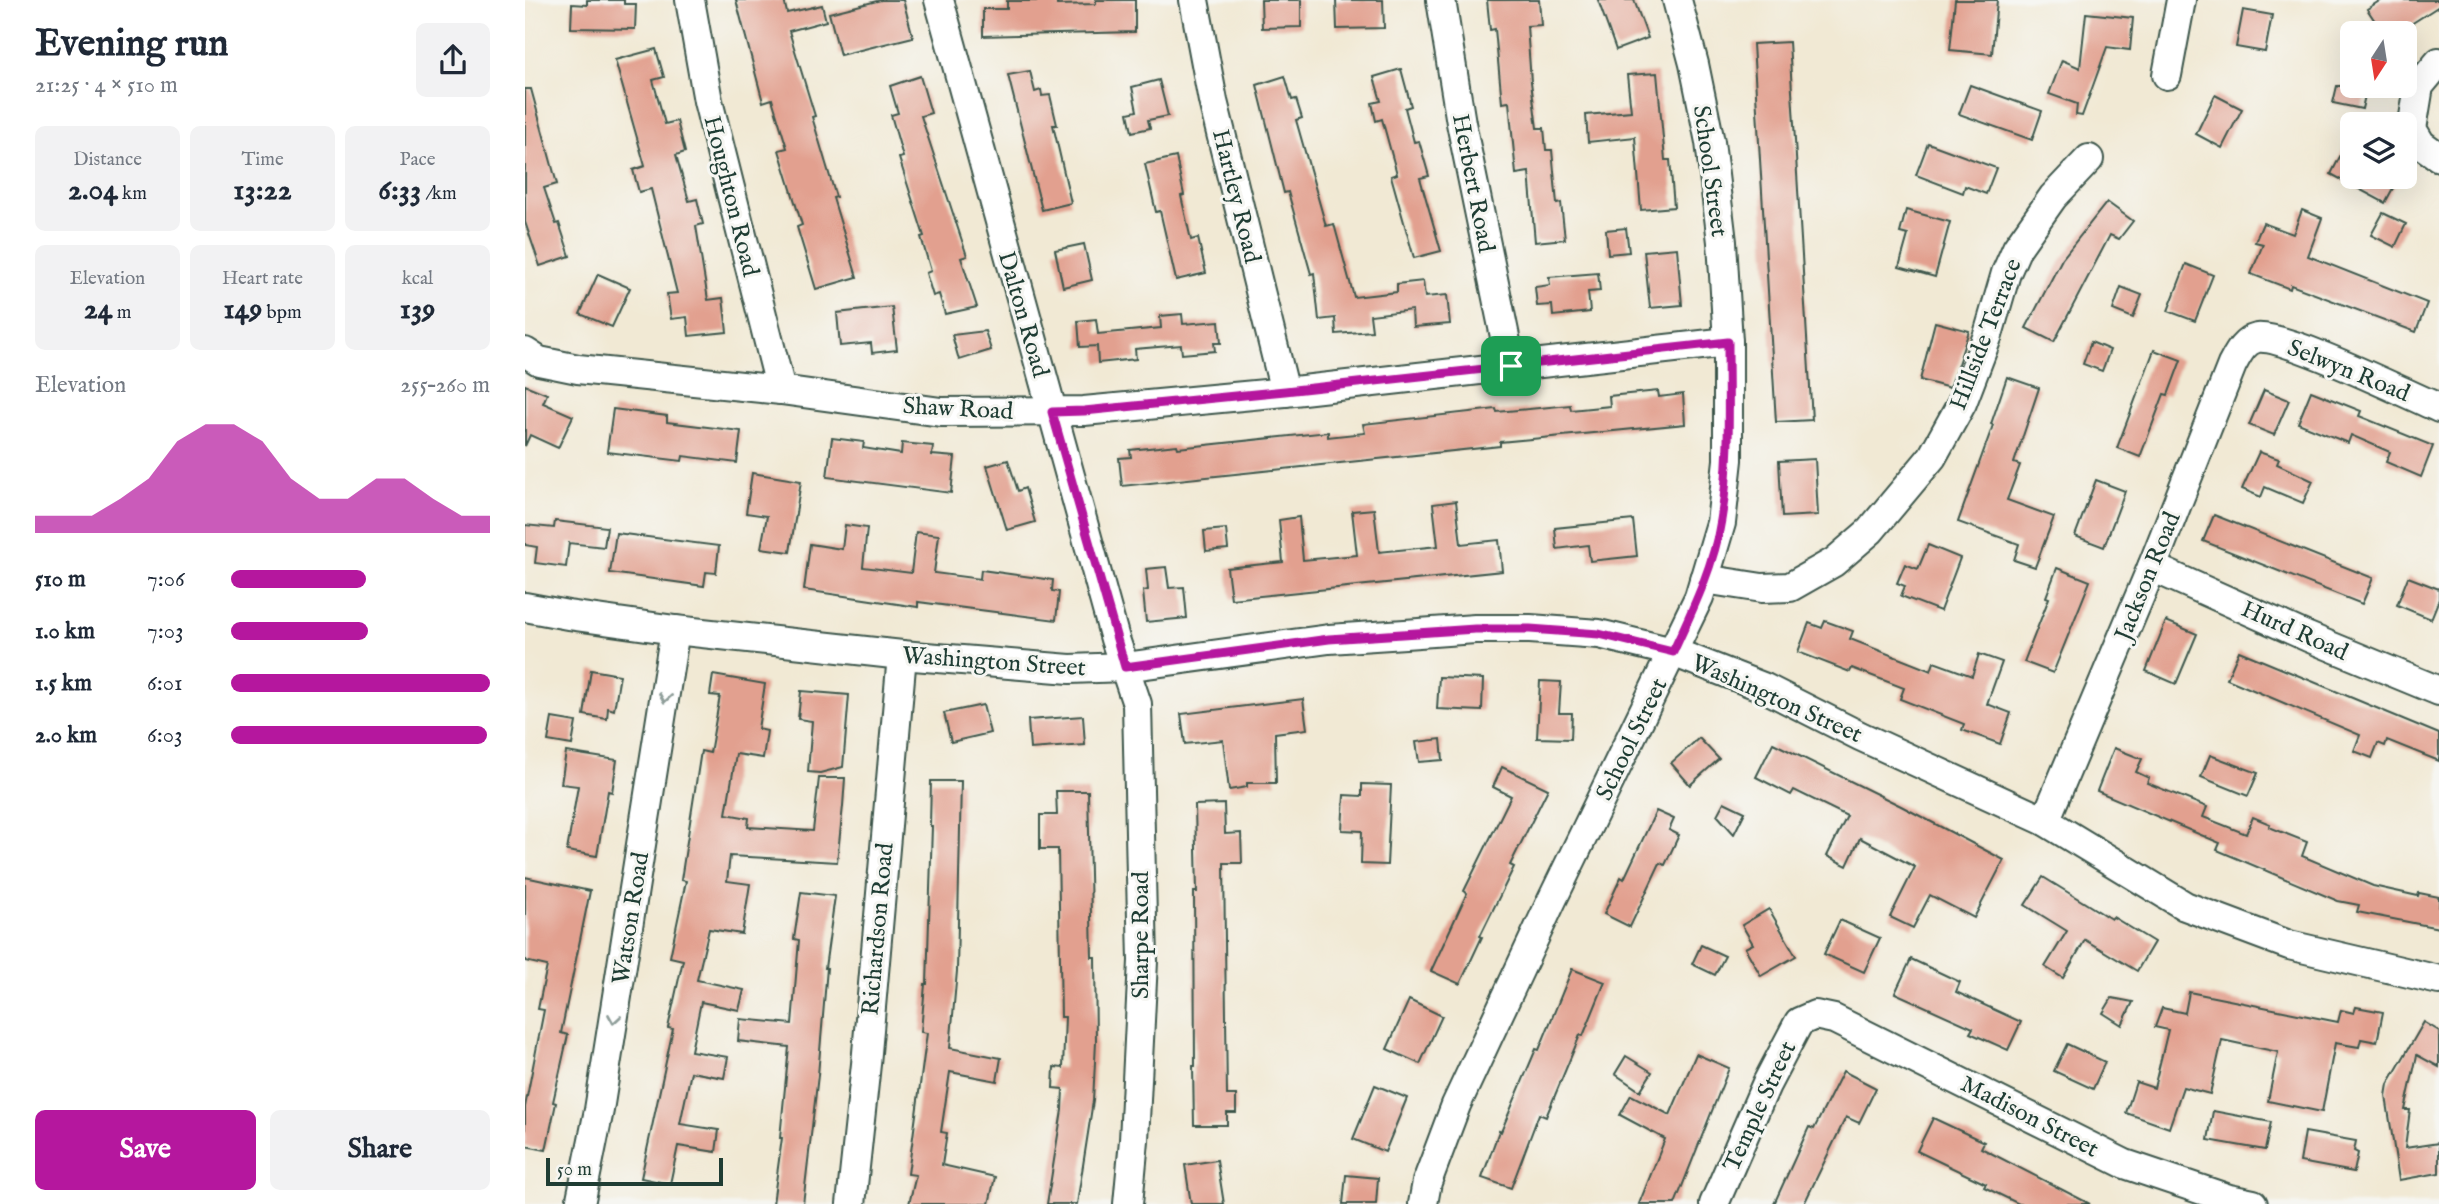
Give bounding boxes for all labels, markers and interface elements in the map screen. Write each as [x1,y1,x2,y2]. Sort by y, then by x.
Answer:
text: Evening run [35,21,229,69]
north arrow [2340,21,2417,98]
map controls [2340,21,2417,189]
button: share [416,23,490,97]
text: 21:25 · 4 × 510 m [35,71,178,100]
street label: School Street [1685,103,1734,239]
street label: Herbert Road [1444,111,1501,255]
button: layers [2340,112,2417,189]
street label: Houghton Road [696,113,766,280]
street label: Hartley Road [1204,126,1267,267]
text: Distance [73,148,142,172]
text: Time [241,148,284,172]
text: Pace [400,148,435,172]
text: 2.04 [68,172,118,210]
text: 13:22 [233,172,292,210]
text: 6:33 [378,172,421,210]
text: km [118,182,147,206]
text: /km [421,182,457,206]
street label: Dalton Road [990,248,1055,381]
street label: Hillside Terrace [1943,254,2029,415]
text: Elevation [70,267,145,291]
text: Heart rate [222,267,303,291]
text: kcal [402,267,433,291]
text: 24 [84,291,112,329]
text: 149 [223,291,262,329]
text: 139 [400,291,435,329]
text: m [112,301,131,325]
text: bpm [262,301,302,325]
street label: Selwyn Road [2283,333,2414,410]
pin [1481,336,1541,396]
icon: arrive [1492,347,1530,385]
text: Elevation [35,371,126,400]
text: 255–260 m [400,371,490,400]
street label: Shaw Road [902,391,1014,428]
street label: Jackson Road [2107,507,2188,648]
text: 510 m [35,565,86,594]
text: 7:06 [147,565,185,594]
street label: Hurd Road [2236,594,2353,669]
text: 1.0 km [35,617,95,646]
text: 7:03 [147,617,184,646]
street label: Washington Street [901,641,1087,684]
street label: Washington Street [1686,648,1867,751]
text: 1.5 km [35,669,92,698]
text: 6:01 [147,669,183,698]
street label: School Street [1589,673,1675,806]
one-way arrow [657,692,672,704]
text: 2.0 km [35,721,97,750]
text: 6:03 [147,721,183,750]
street label: Richardson Road [856,841,901,1017]
street label: Watson Road [606,850,657,987]
street label: Sharpe Road [1126,871,1157,999]
one-way arrow [606,1014,621,1025]
street label: Temple Street [1717,1037,1804,1177]
street label: Madison Street [1955,1069,2104,1165]
button: Save [35,1110,256,1190]
button: Share [270,1110,490,1190]
scale bar [546,1155,723,1187]
text: 50 m [557,1158,592,1182]

